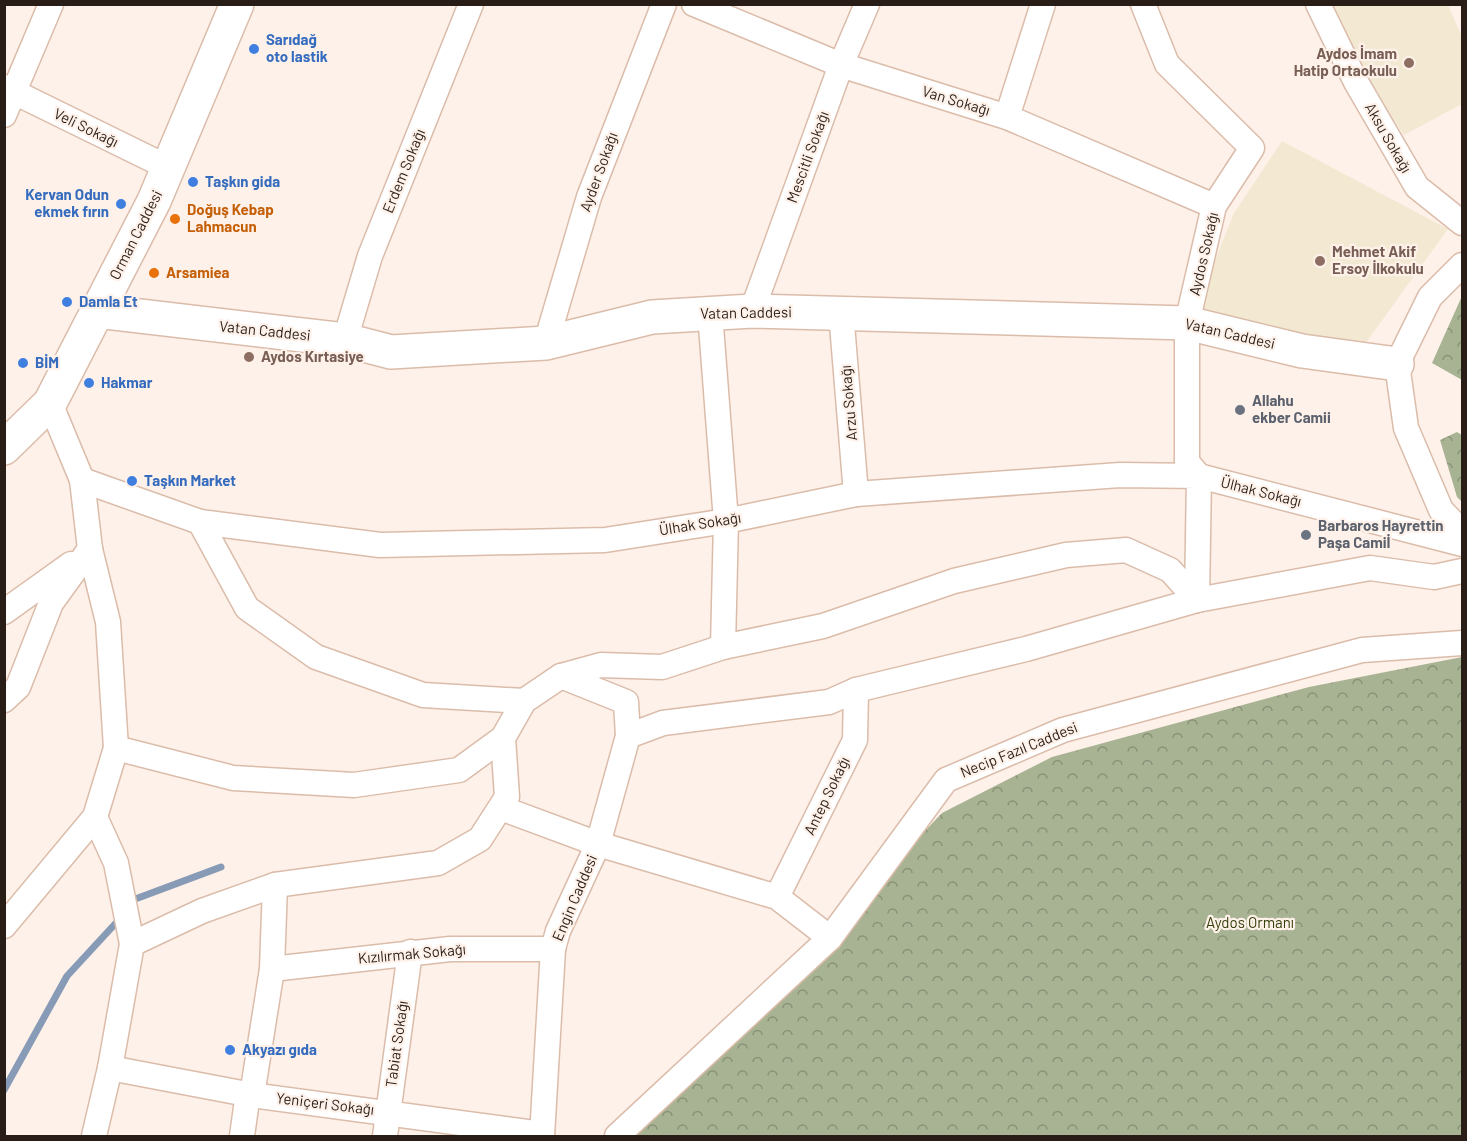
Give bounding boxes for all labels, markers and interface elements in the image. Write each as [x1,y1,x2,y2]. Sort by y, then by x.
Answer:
place label: Sarıdağ oto lastik [266,30,328,65]
marker: Sarıdağ oto lastik [247,42,261,56]
place label: Aydos İmam Hatip Ortaokulu [1294,44,1397,79]
marker: Aydos İmam Hatip Ortaokulu [1402,56,1416,70]
street label: Van Sokağı [920,81,992,119]
street label: Aksu Sokağı [1362,99,1416,176]
street label: Veli Sokağı [51,104,122,150]
street label: Mescitli Sokağı [782,108,832,205]
street label: Erdem Sokağı [378,126,428,215]
street label: Ayder Sokağı [575,129,621,214]
place label: Taşkın gida [205,172,280,190]
marker: Taşkın gida [186,175,200,189]
place label: Kervan Odun ekmek fırın [25,185,109,220]
street label: Orman Caddesi [105,187,165,282]
marker: Kervan Odun ekmek fırın [114,197,128,211]
place label: Doğuş Kebap Lahmacun [187,200,274,235]
street label: Aydos Sokağı [1185,210,1221,297]
marker: Doğuş Kebap Lahmacun [168,212,182,226]
place label: Mehmet Akif Ersoy İlkokulu [1332,242,1424,277]
marker: Mehmet Akif Ersoy İlkokulu [1313,254,1327,268]
place label: Arsamiea [166,263,230,281]
marker: Arsamiea [147,266,161,280]
place label: Damla Et [79,292,138,310]
marker: Damla Et [60,295,74,309]
street label: Vatan Caddesi [700,302,792,322]
street label: Vatan Caddesi [1183,314,1277,352]
street label: Vatan Caddesi [218,316,312,344]
place label: Aydos Kırtasiye [261,347,364,365]
marker: Aydos Kırtasiye [242,350,256,364]
place label: BİM [35,353,59,371]
marker: BİM [16,356,30,370]
street label: Arzu Sokağı [836,365,860,441]
place label: Hakmar [101,373,153,391]
marker: Hakmar [82,376,96,390]
place label: Allahu ekber Camii [1252,391,1331,426]
marker: Allahu ekber Camii [1233,403,1247,417]
place label: Taşkın Market [144,471,236,489]
street label: Ülhak Sokağı [1219,472,1304,510]
marker: Taşkın Market [125,474,139,488]
street label: Ülhak Sokağı [658,508,742,538]
place label: Barbaros Hayrettin Paşa Camiİ [1318,516,1443,551]
marker: Barbaros Hayrettin Paşa Camiİ [1299,528,1313,542]
street label: Necip Fazıl Caddesi [957,717,1080,781]
street label: Antep Sokağı [799,753,853,838]
street label: Engin Caddesi [548,852,600,943]
park label: Aydos Ormanı [1206,913,1294,931]
street label: Kızılırmak Sokağı [357,939,467,967]
street label: Tabiat Sokağı [381,999,411,1088]
place label: Akyazı gıda [242,1040,317,1058]
marker: Akyazı gıda [223,1043,237,1057]
street label: Yeniçeri Sokağı [275,1088,375,1118]

